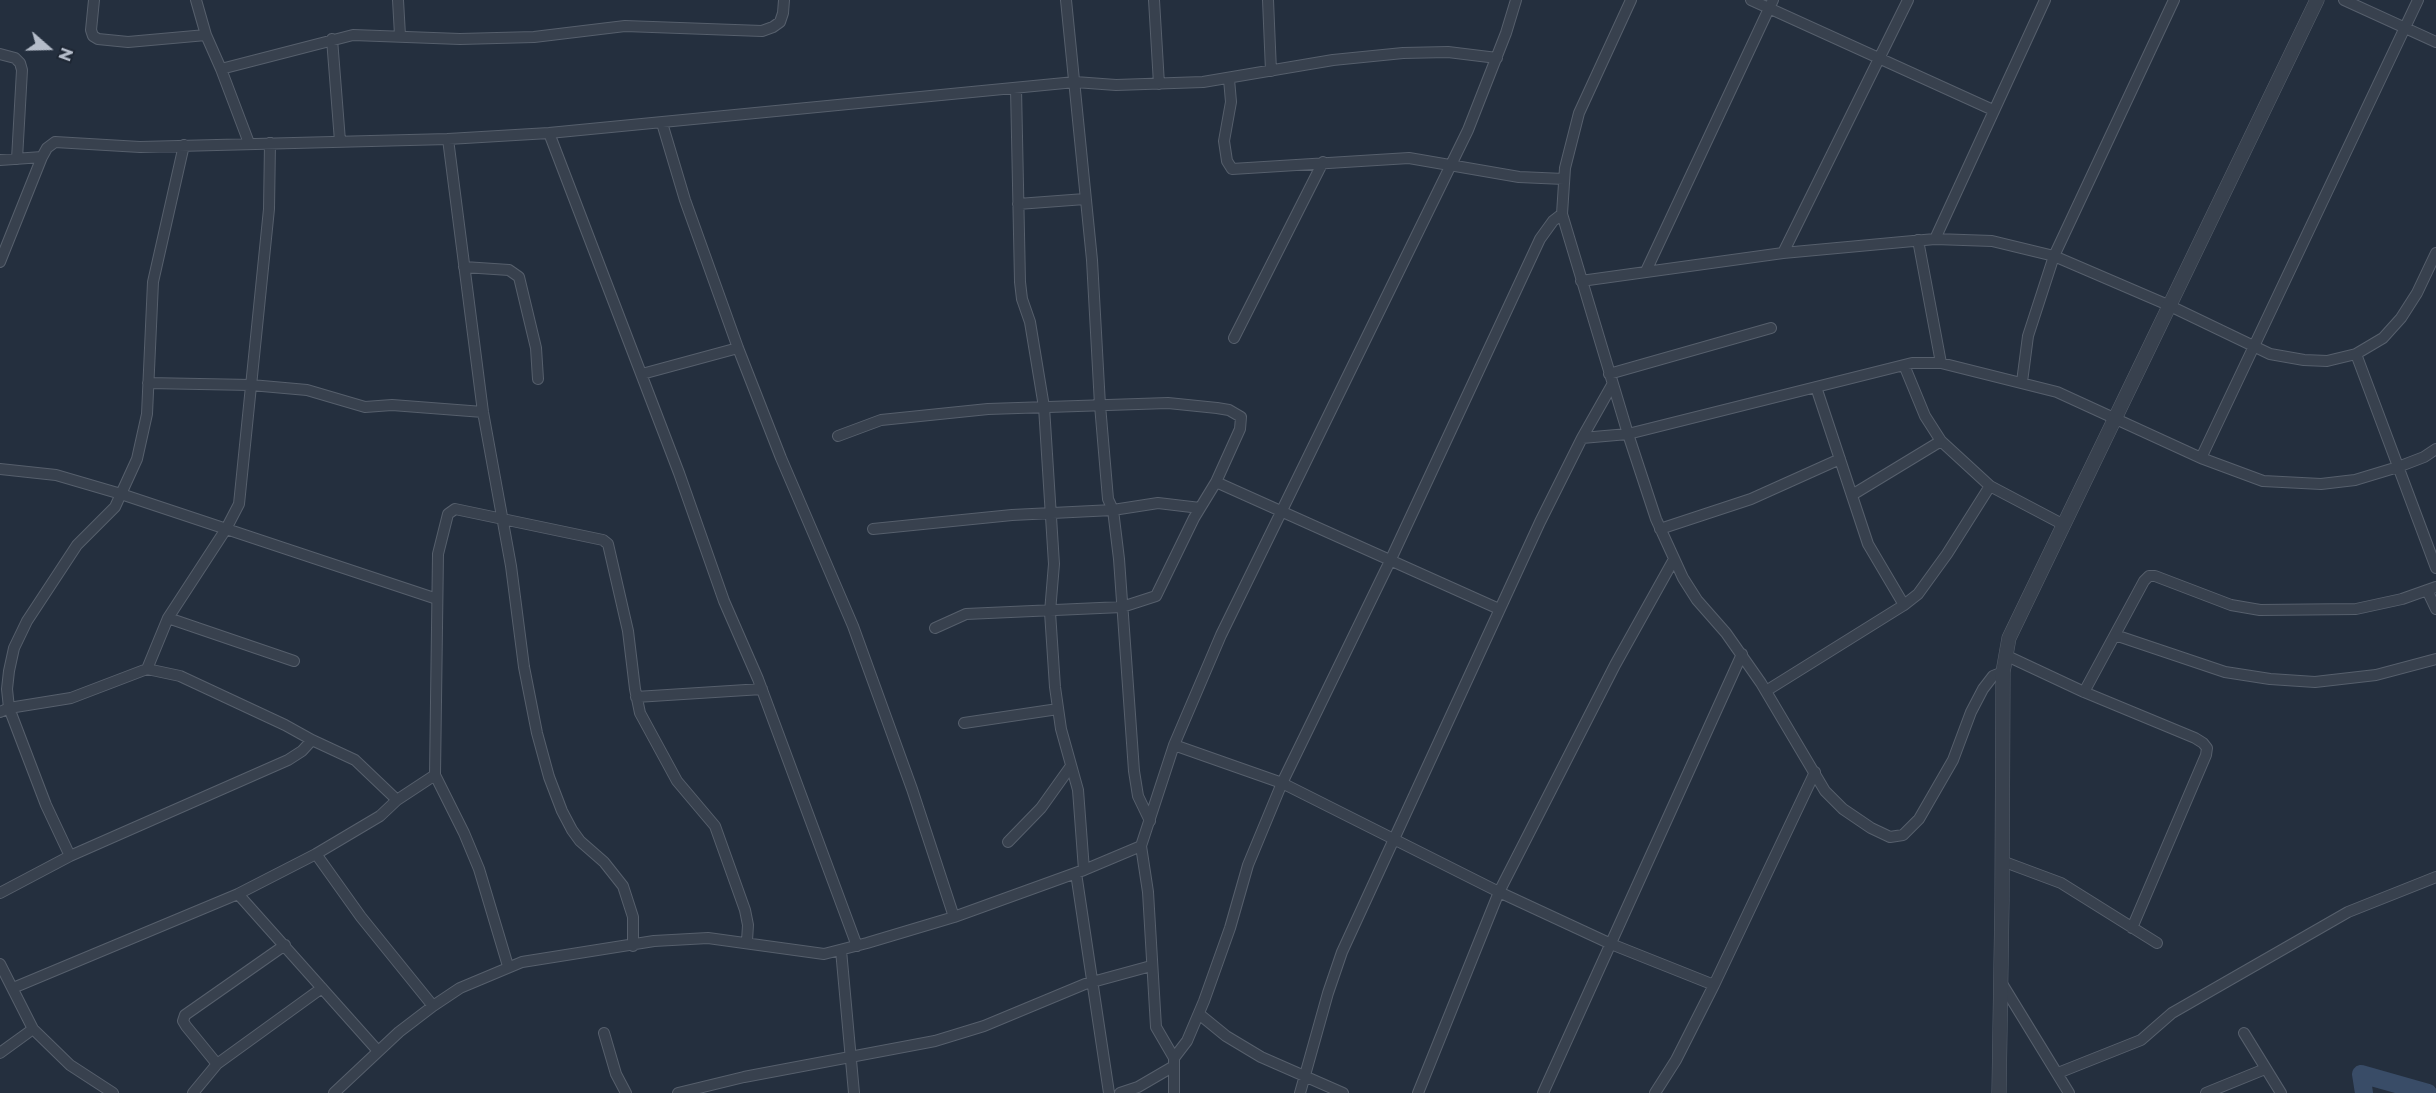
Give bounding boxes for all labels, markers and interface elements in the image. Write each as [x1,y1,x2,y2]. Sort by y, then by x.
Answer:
north arrow [18,18,78,78]
text: N [54,45,77,64]

